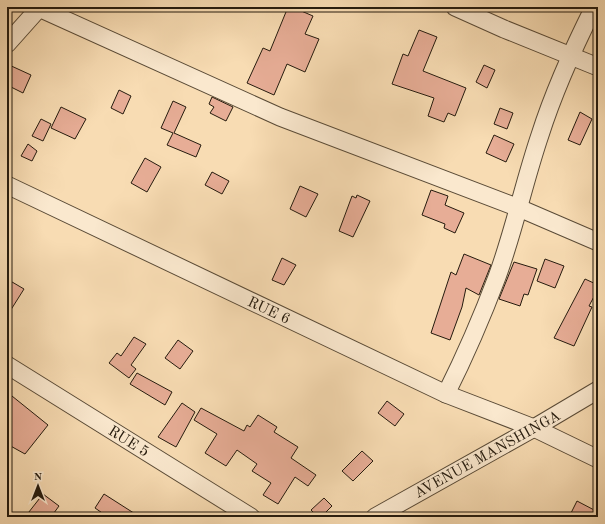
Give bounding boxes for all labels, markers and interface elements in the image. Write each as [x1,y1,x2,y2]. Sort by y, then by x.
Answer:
street label: RUE 6 [245,295,292,328]
street label: AVENUE MANSHINGA [412,409,564,502]
street label: RUE 5 [105,424,151,461]
north arrow [18,466,58,506]
text: N [34,472,43,483]

